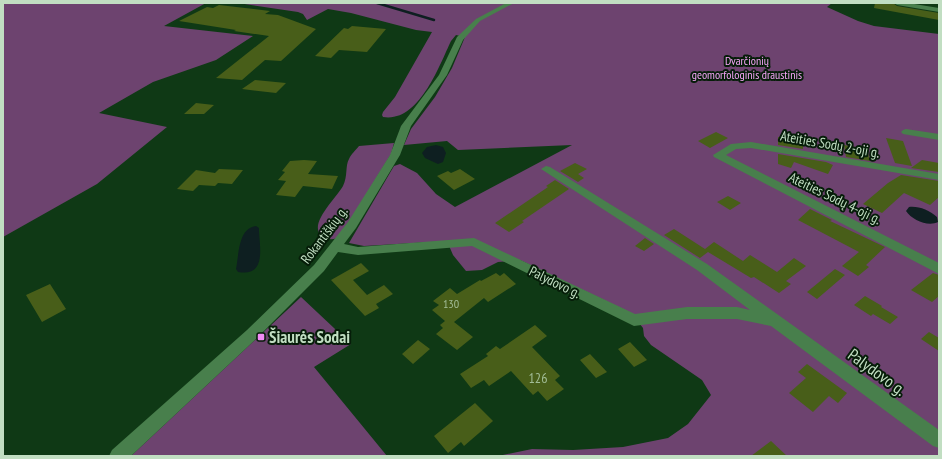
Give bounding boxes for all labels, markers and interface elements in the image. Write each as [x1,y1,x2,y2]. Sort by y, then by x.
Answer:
park label: Dvarčionių geomorfologinis draustinis [692,53,802,82]
street label: Ateities Sodų 2-oji g. [779,126,881,162]
street label: Ateities Sodų 4-oji g. [786,168,884,228]
street label: Rokantiškių g. [297,203,351,267]
street label: Palydovo g. [526,262,584,302]
house number: 130 [443,296,459,311]
place label: Šiaurės Sodai [269,326,350,348]
marker: Šiaurės Sodai [256,332,266,342]
street label: Palydovo g. [844,343,910,401]
house number: 126 [529,369,547,387]

